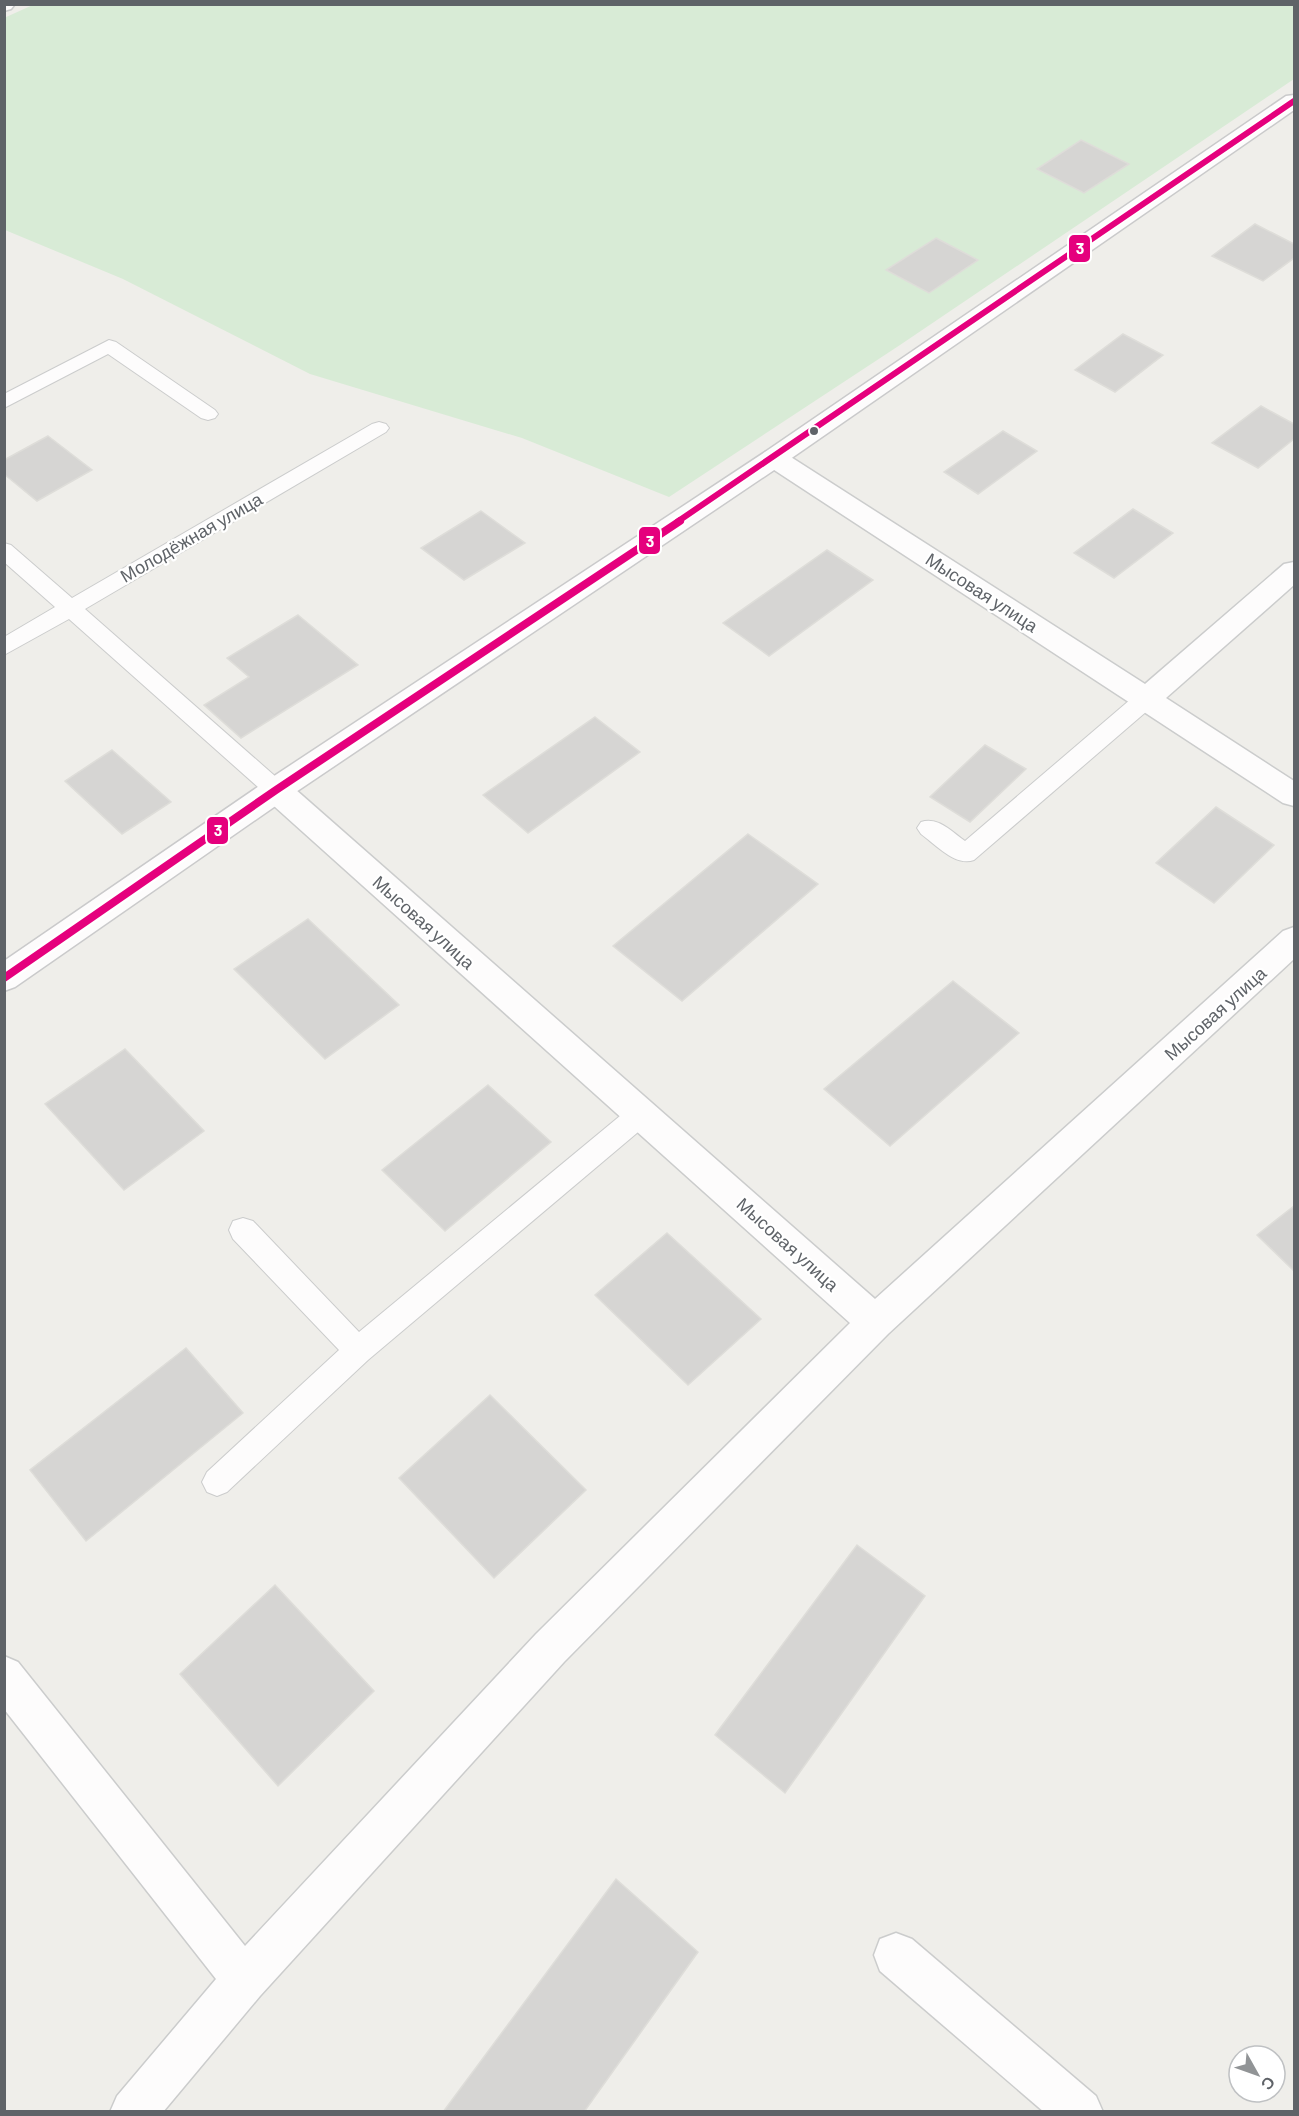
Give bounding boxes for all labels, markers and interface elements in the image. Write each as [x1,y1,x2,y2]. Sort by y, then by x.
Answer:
line badge: 3 [1068,234,1091,263]
text: 3 [1076,238,1084,257]
unlabelled marker [808,425,820,437]
street label: Молодёжная улица [116,487,267,587]
line badge: 3 [638,526,661,555]
text: 3 [646,531,654,550]
street label: Мысовая улица [922,548,1043,637]
line badge: 3 [206,816,229,845]
text: 3 [214,820,222,839]
street label: Мысовая улица [369,871,480,974]
street label: Мысовая улица [1160,961,1271,1064]
street label: Мысовая улица [733,1193,844,1296]
north arrow [1227,2044,1287,2104]
text: С [1258,2073,1280,2095]

